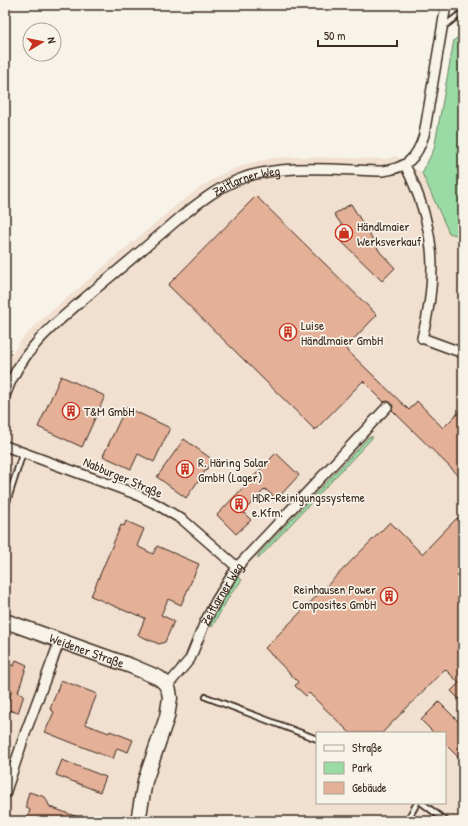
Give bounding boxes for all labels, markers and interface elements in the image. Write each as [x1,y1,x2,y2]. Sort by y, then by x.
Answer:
north arrow [22,22,62,62]
scale bar [318,22,397,48]
text: 50 m [324,27,345,44]
text: N [44,36,59,45]
street label: Zeitlarner Weg [209,161,281,200]
place label: Händlmaier Werksverkauf [357,217,422,250]
shop icon: Händlmaier Werksverkauf [334,223,354,243]
place label: Luise Händlmaier GmbH [301,316,383,349]
building icon: Luise Händlmaier GmbH [278,322,298,342]
building icon: T&M GmbH [61,401,81,421]
place label: T&M GmbH [84,402,134,420]
street label: Nabburger Straße [81,452,165,502]
place label: R. Häring Solar GmbH (Lager) [198,453,268,486]
building icon: R. Häring Solar GmbH (Lager) [175,459,195,479]
place label: HDR-Reinigungssysteme e.Kfm. [252,488,365,521]
building icon: HDR-Reinigungssysteme e.Kfm. [229,494,249,514]
street label: Zeitlarner Weg [196,557,247,628]
place label: Reinhausen Power Composites GmbH [292,580,376,613]
building icon: Reinhausen Power Composites GmbH [379,586,399,606]
street label: Weidener Straße [47,629,127,672]
legend [316,732,446,804]
text: Straße [352,739,382,756]
text: Park [352,759,372,776]
text: Gebäude [352,779,387,796]

